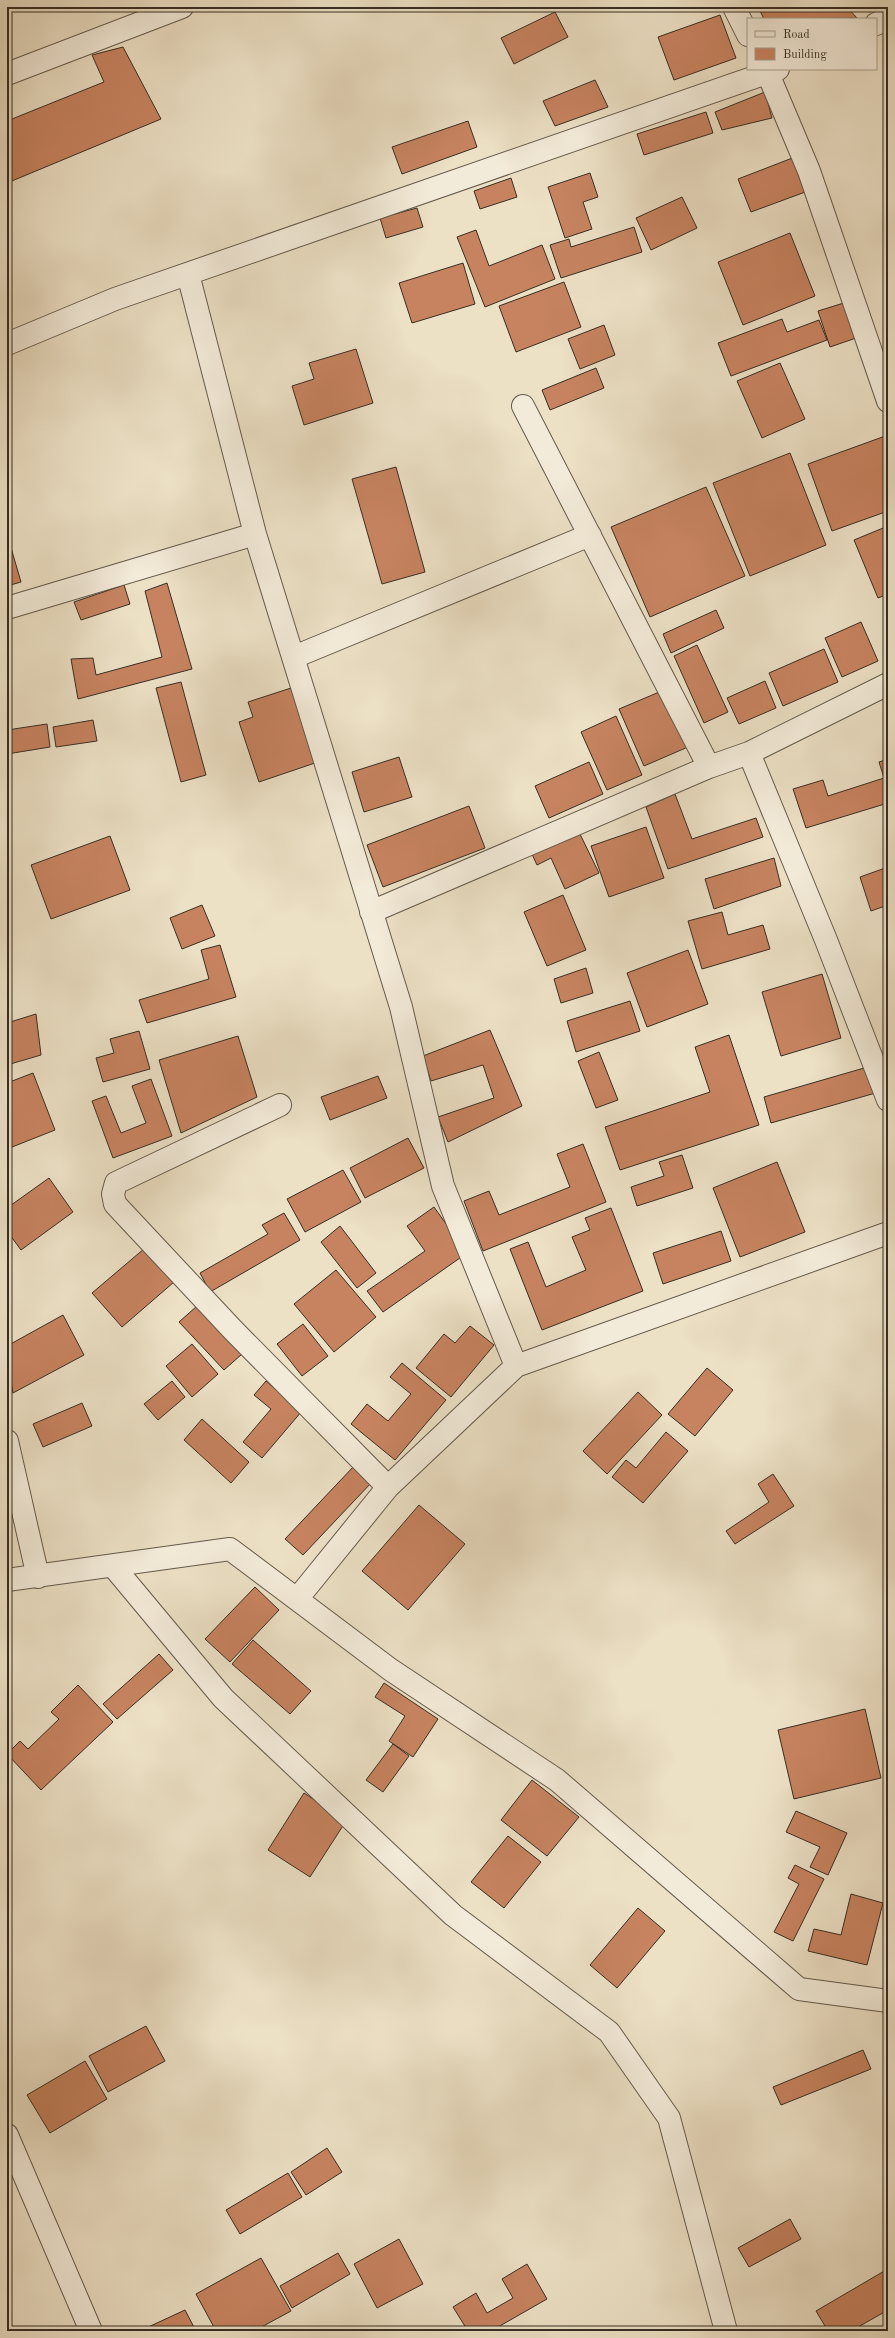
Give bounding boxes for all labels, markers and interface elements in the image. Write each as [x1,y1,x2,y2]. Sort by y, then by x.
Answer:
legend [747,18,877,70]
text: Road [783,29,810,41]
text: Building [783,49,827,61]

